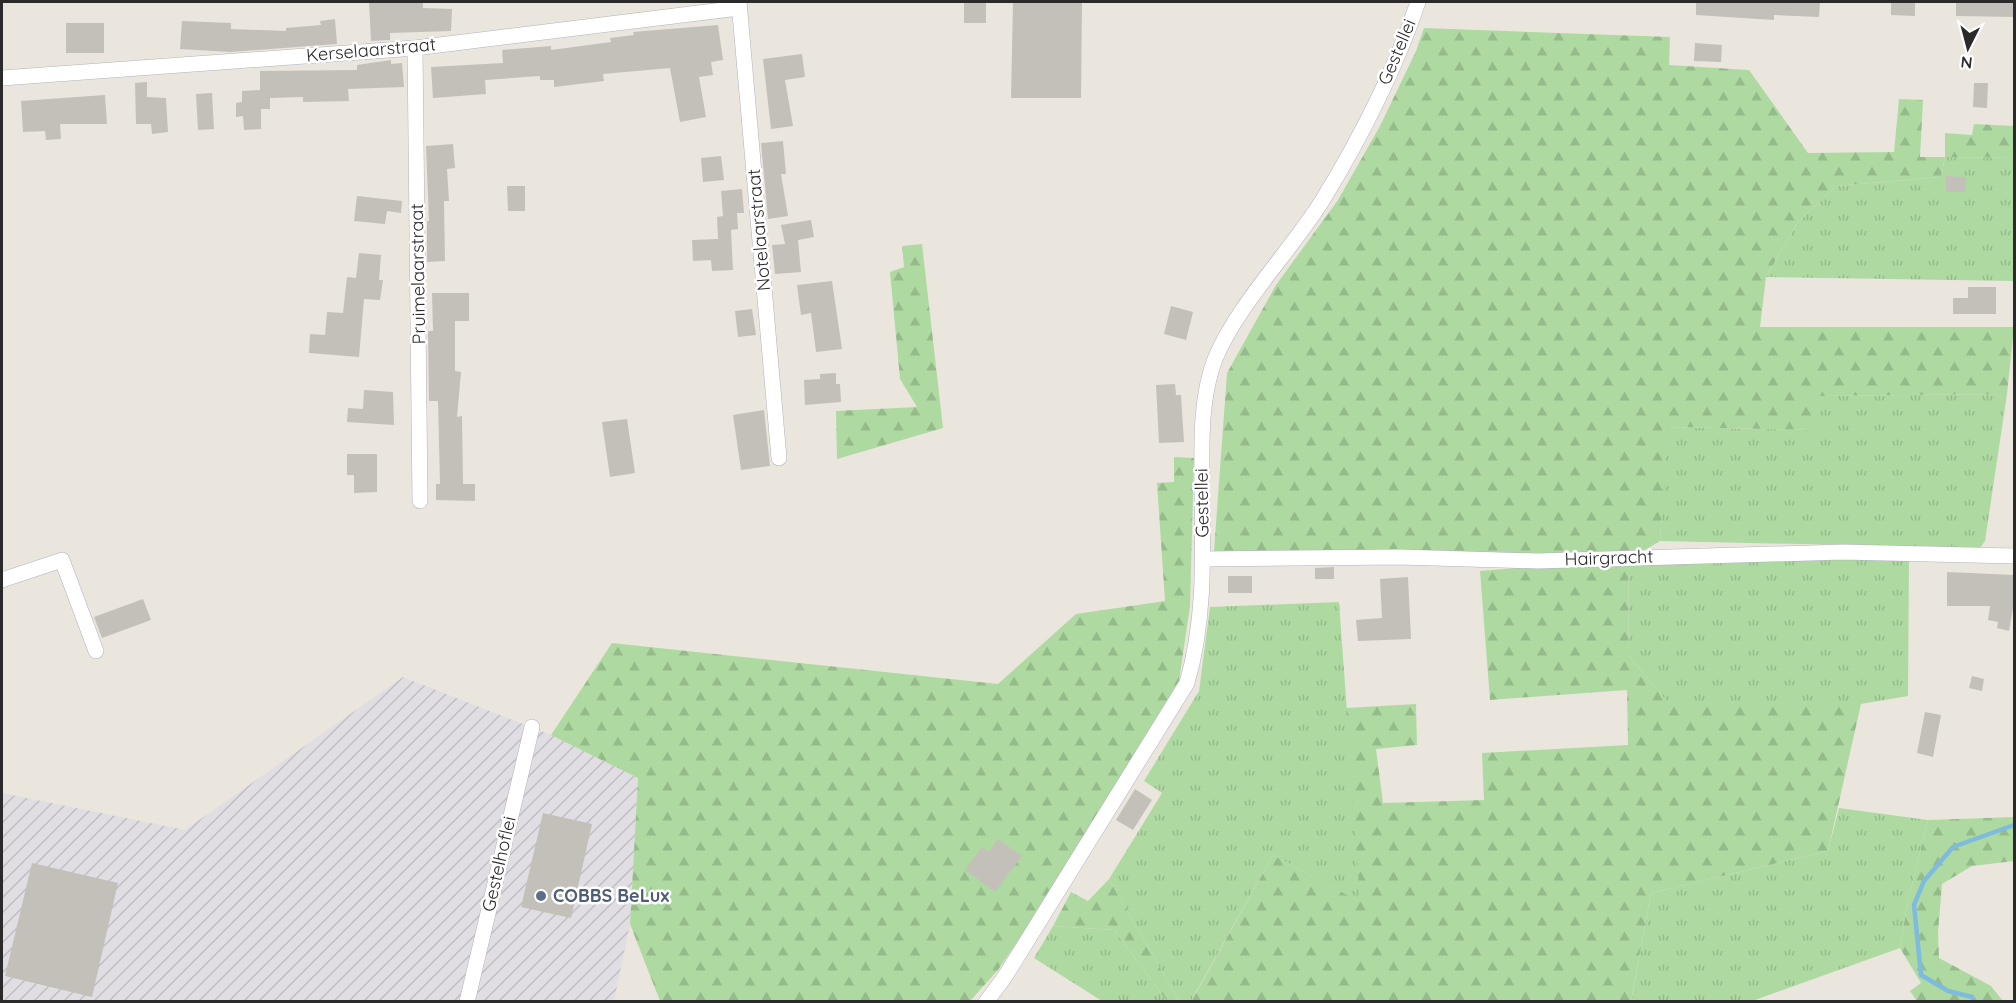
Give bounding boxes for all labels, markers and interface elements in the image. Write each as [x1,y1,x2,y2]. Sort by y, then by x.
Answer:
street label: Gestellei [1372,15,1421,88]
north arrow [1938,18,1998,78]
street label: Kerselaarstraat [305,32,437,67]
text: N [1960,52,1973,73]
street label: Notelaarstraat [742,168,775,292]
street label: Pruimelaarstraat [405,203,430,345]
street label: Gestellei [1189,468,1214,538]
street label: Hairgracht [1564,544,1654,571]
street label: Gestelhoflei [476,814,521,914]
place label: COBBS BeLux [553,884,669,907]
marker: COBBS BeLux [534,889,548,903]

